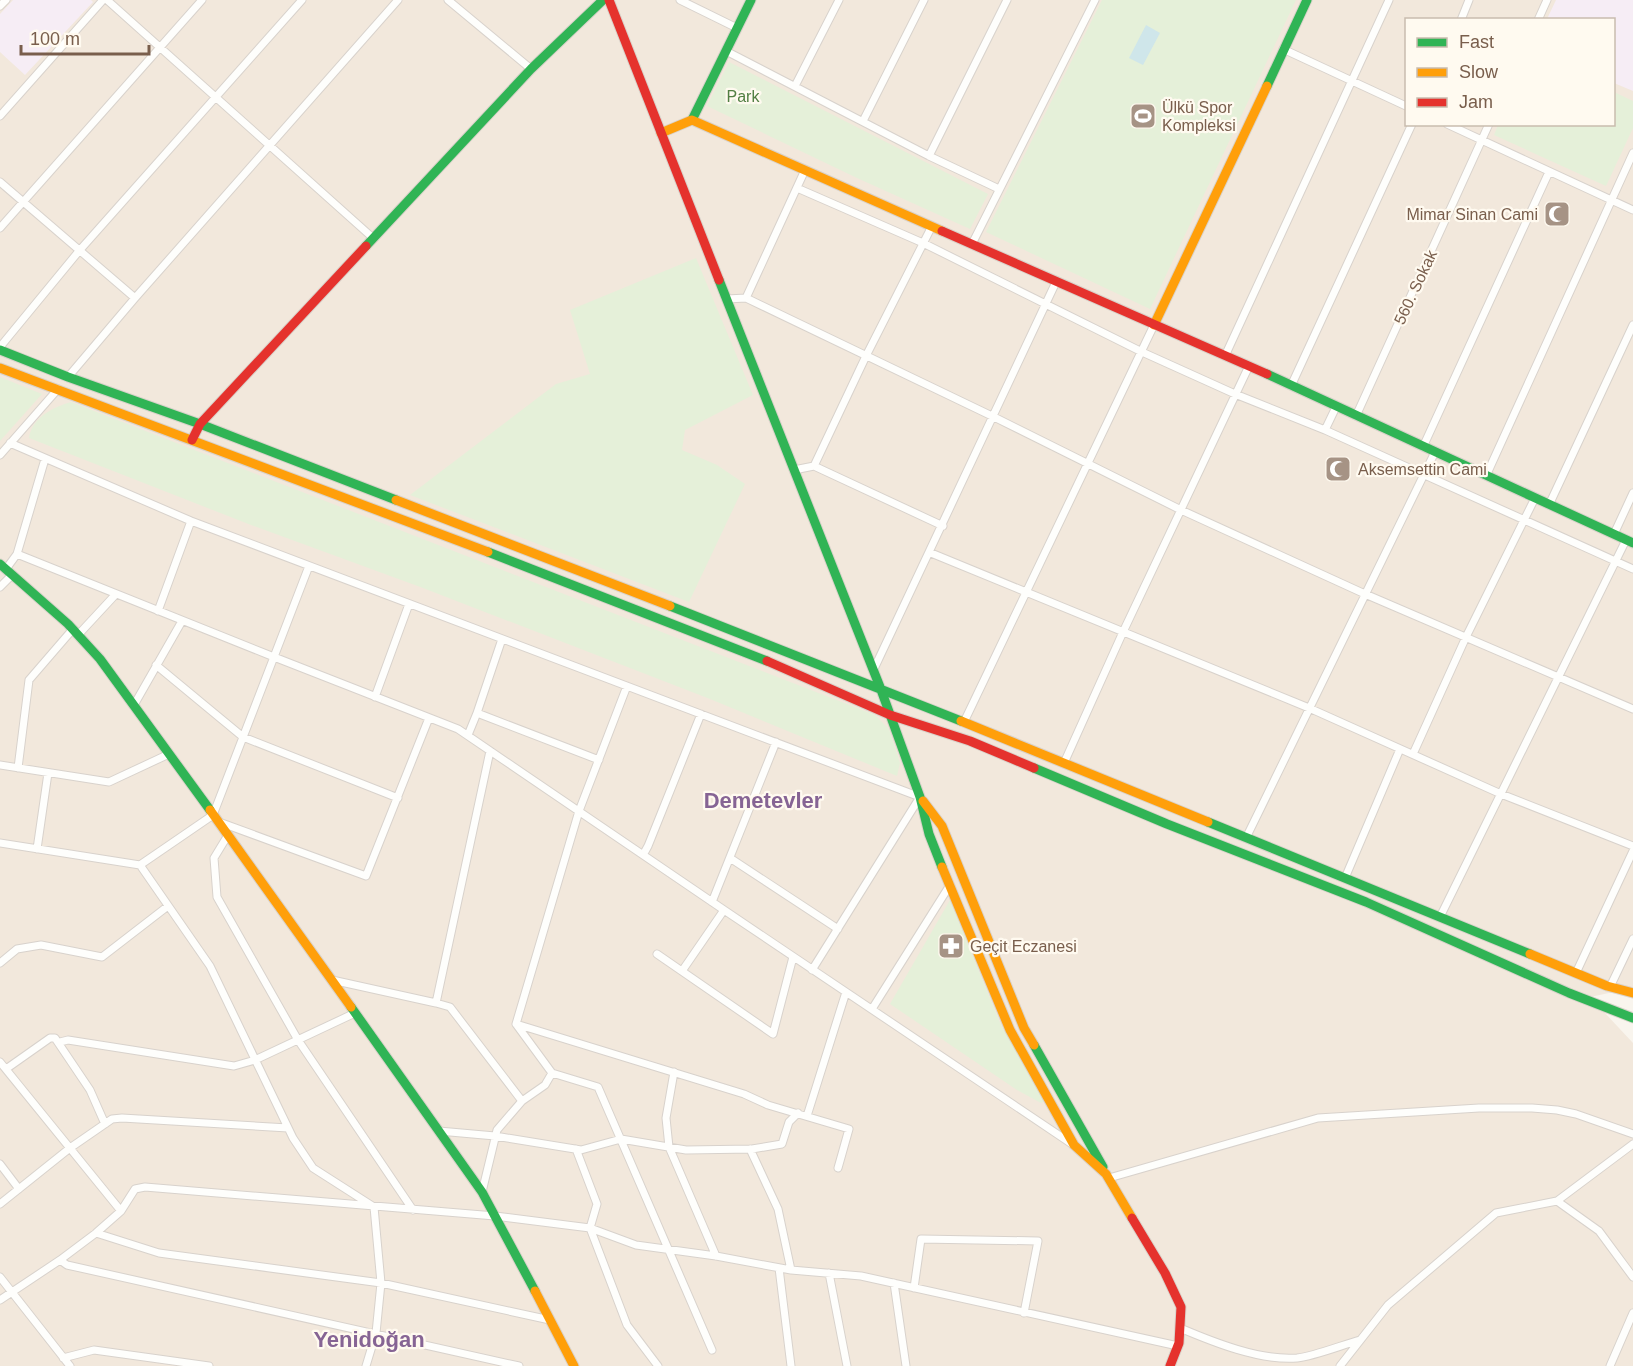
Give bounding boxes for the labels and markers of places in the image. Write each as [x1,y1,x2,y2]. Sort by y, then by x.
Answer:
place label: Ülkü Spor Kompleksi [1162,99,1236,134]
sports icon: Ülkü Spor Kompleksi [1128,101,1158,131]
mosque icon: Mimar Sinan Cami [1542,199,1572,229]
place label: Mimar Sinan Cami [1406,206,1538,223]
mosque icon: Aksemsettin Cami [1323,454,1353,484]
place label: Aksemsettin Cami [1358,461,1487,478]
pharmacy icon: Geçit Eczanesi [936,931,966,961]
place label: Geçit Eczanesi [970,938,1077,955]

